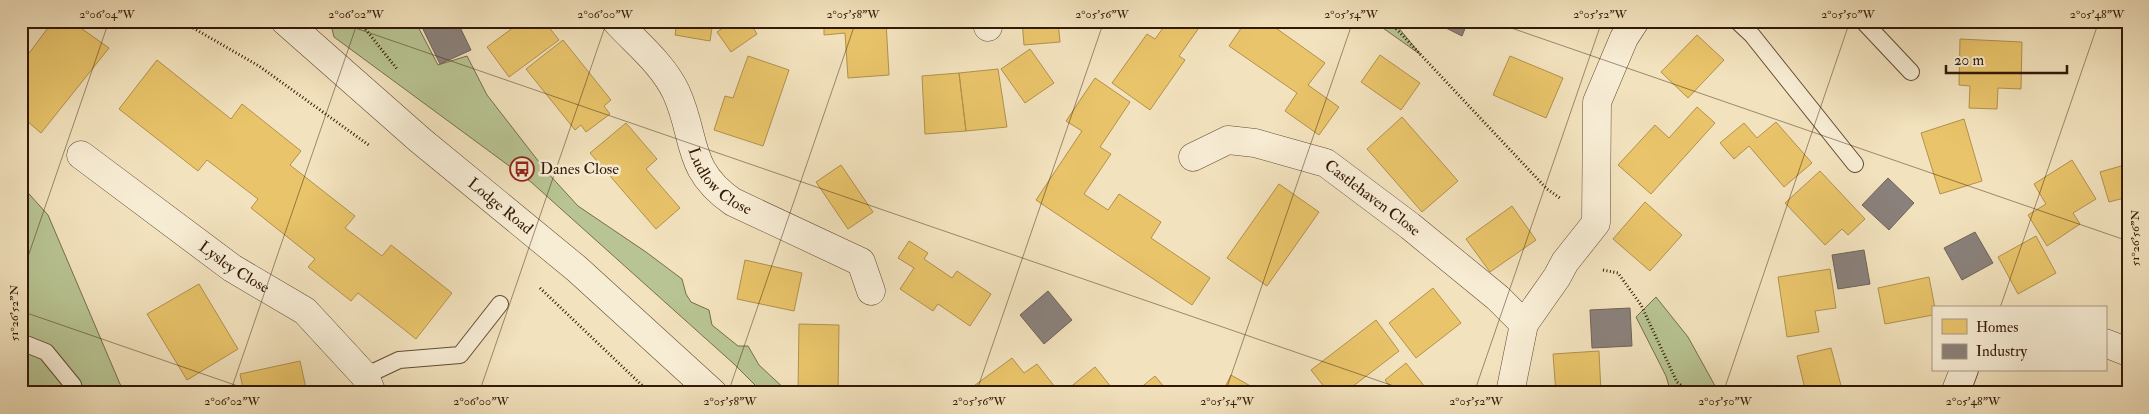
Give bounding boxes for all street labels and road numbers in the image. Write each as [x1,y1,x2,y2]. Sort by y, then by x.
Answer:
street label: Ludlow Close [684,145,755,219]
street label: Castlehaven Close [1320,155,1425,241]
street label: Lodge Road [464,173,537,239]
street label: Lysley Close [195,237,273,298]

